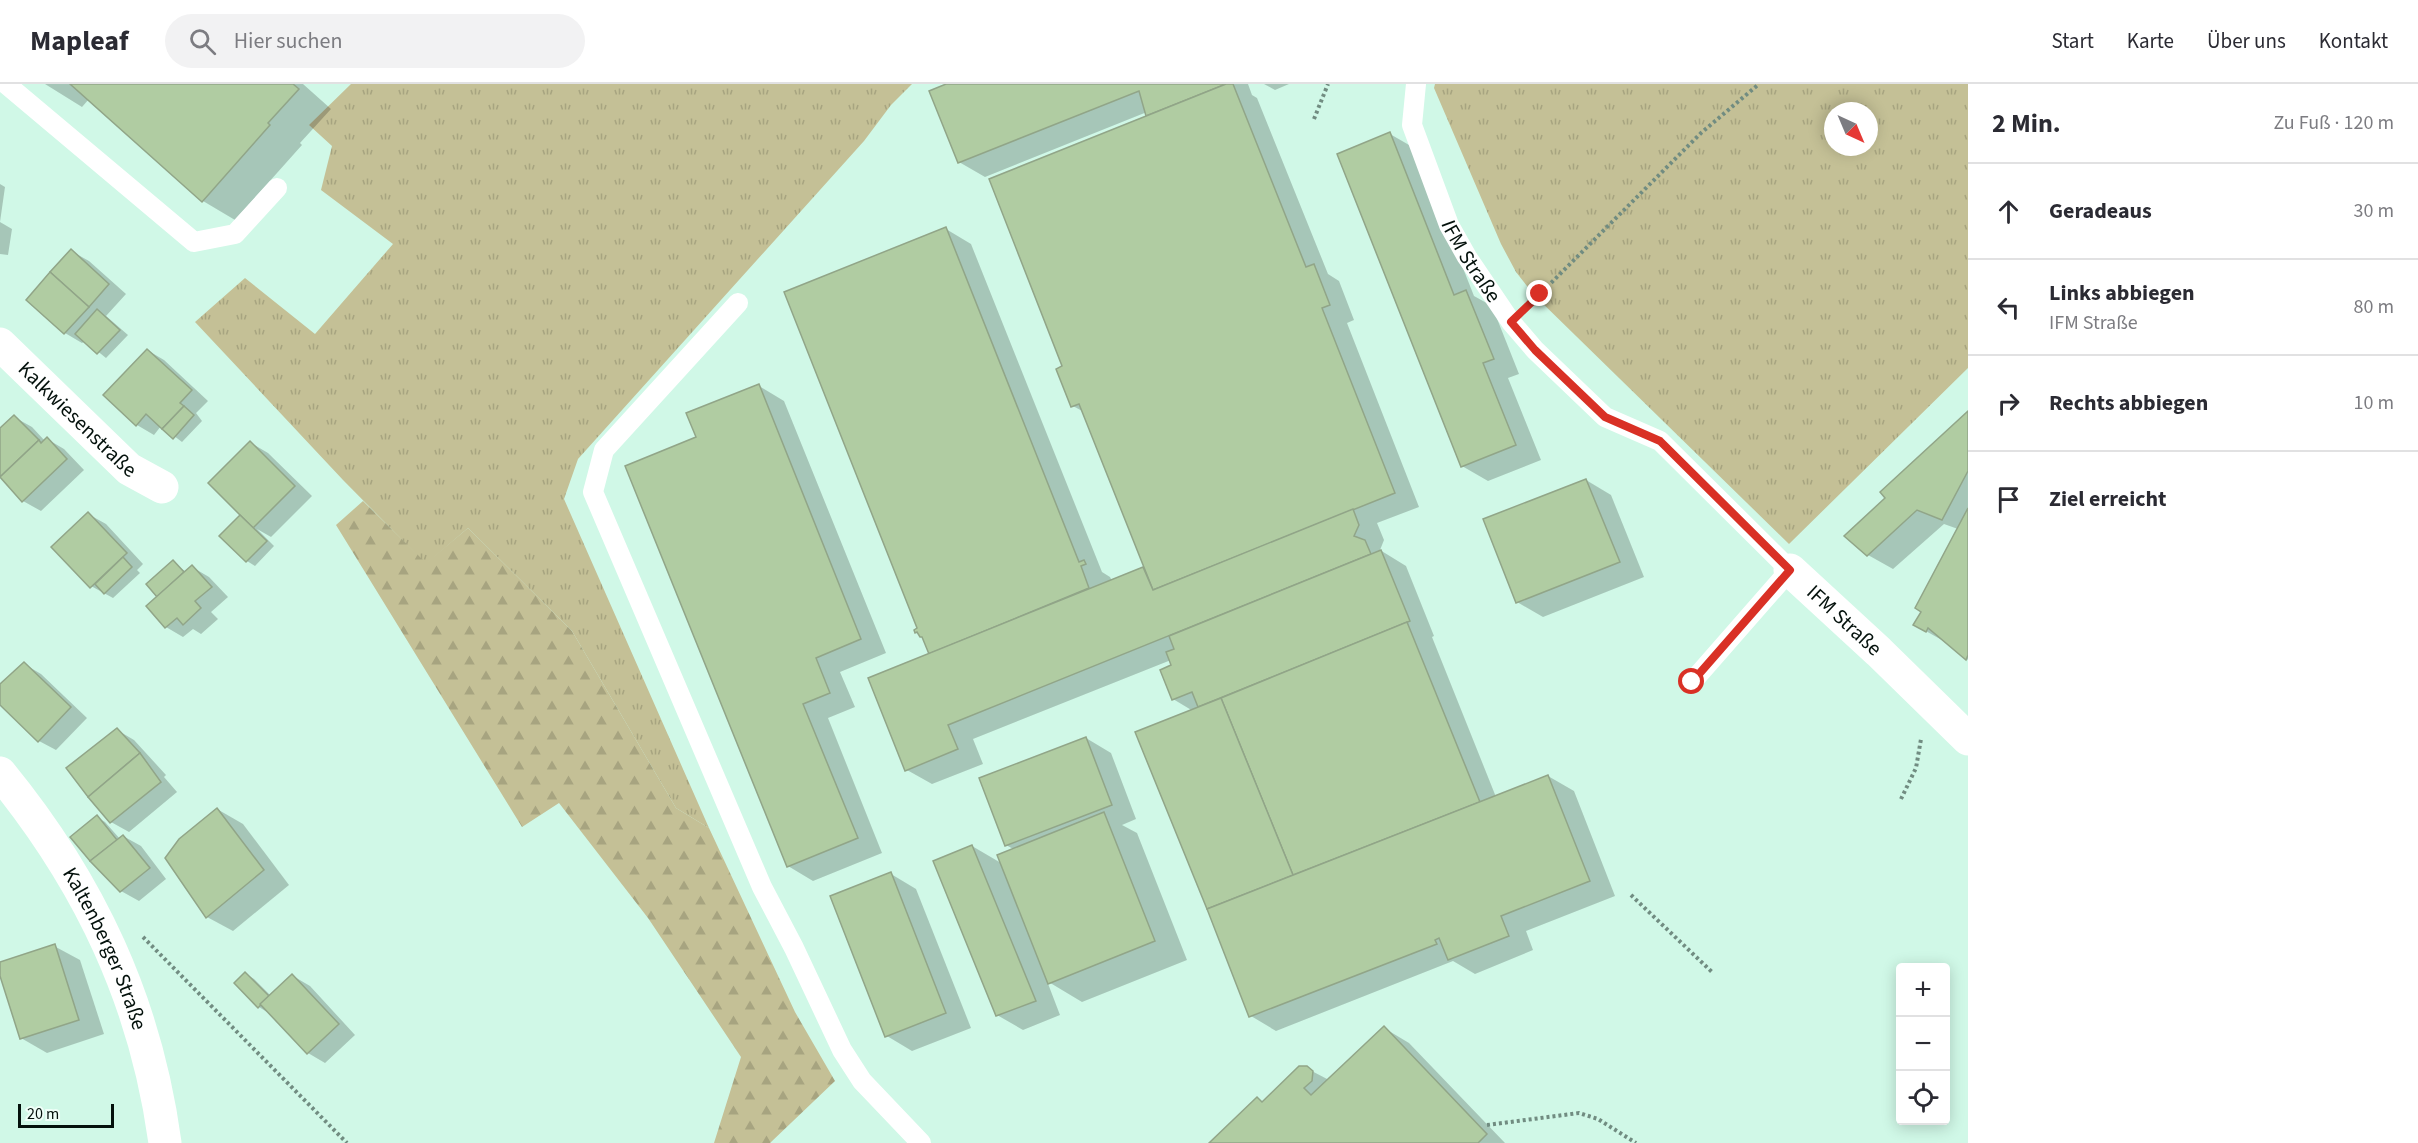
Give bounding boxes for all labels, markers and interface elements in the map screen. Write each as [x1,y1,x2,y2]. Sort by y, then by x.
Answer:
search box [165,14,585,68]
text: Mapleaf [30,21,129,61]
icon: search [186,25,219,58]
text: Hier suchen [234,25,343,57]
text: Start [2051,26,2094,56]
text: Karte [2127,26,2174,56]
text: Über uns [2207,26,2286,56]
text: Kontakt [2319,26,2388,56]
north arrow [1824,102,1878,156]
text: 2 Min. [1992,105,2061,142]
text: Zu Fuß · 120 m [2273,109,2394,137]
icon: ahead [1992,195,2025,228]
text: Geradeaus [2049,195,2152,227]
text: 30 m [2354,197,2394,225]
street label: IFM Straße [1433,216,1509,308]
text: Links abbiegen [2049,277,2195,309]
route end [1526,280,1552,306]
icon: left [1992,291,2025,324]
text: 80 m [2354,293,2394,321]
text: IFM Straße [2049,309,2138,337]
street label: Kalkwiesenstraße [11,354,142,485]
icon: right [1992,387,2025,420]
text: Rechts abbiegen [2049,387,2208,419]
text: 10 m [2354,389,2394,417]
icon: arrive [1992,483,2025,516]
text: Ziel erreicht [2049,483,2167,515]
street label: IFM Straße [1800,578,1889,663]
route start [1678,668,1704,694]
street label: Kaltenberger Straße [55,861,155,1034]
map controls [1896,963,1950,1125]
button: + [1896,963,1950,1017]
button: − [1896,1017,1950,1071]
button: locate [1896,1071,1950,1125]
scale bar [18,1101,114,1128]
text: 20 m [27,1103,59,1125]

